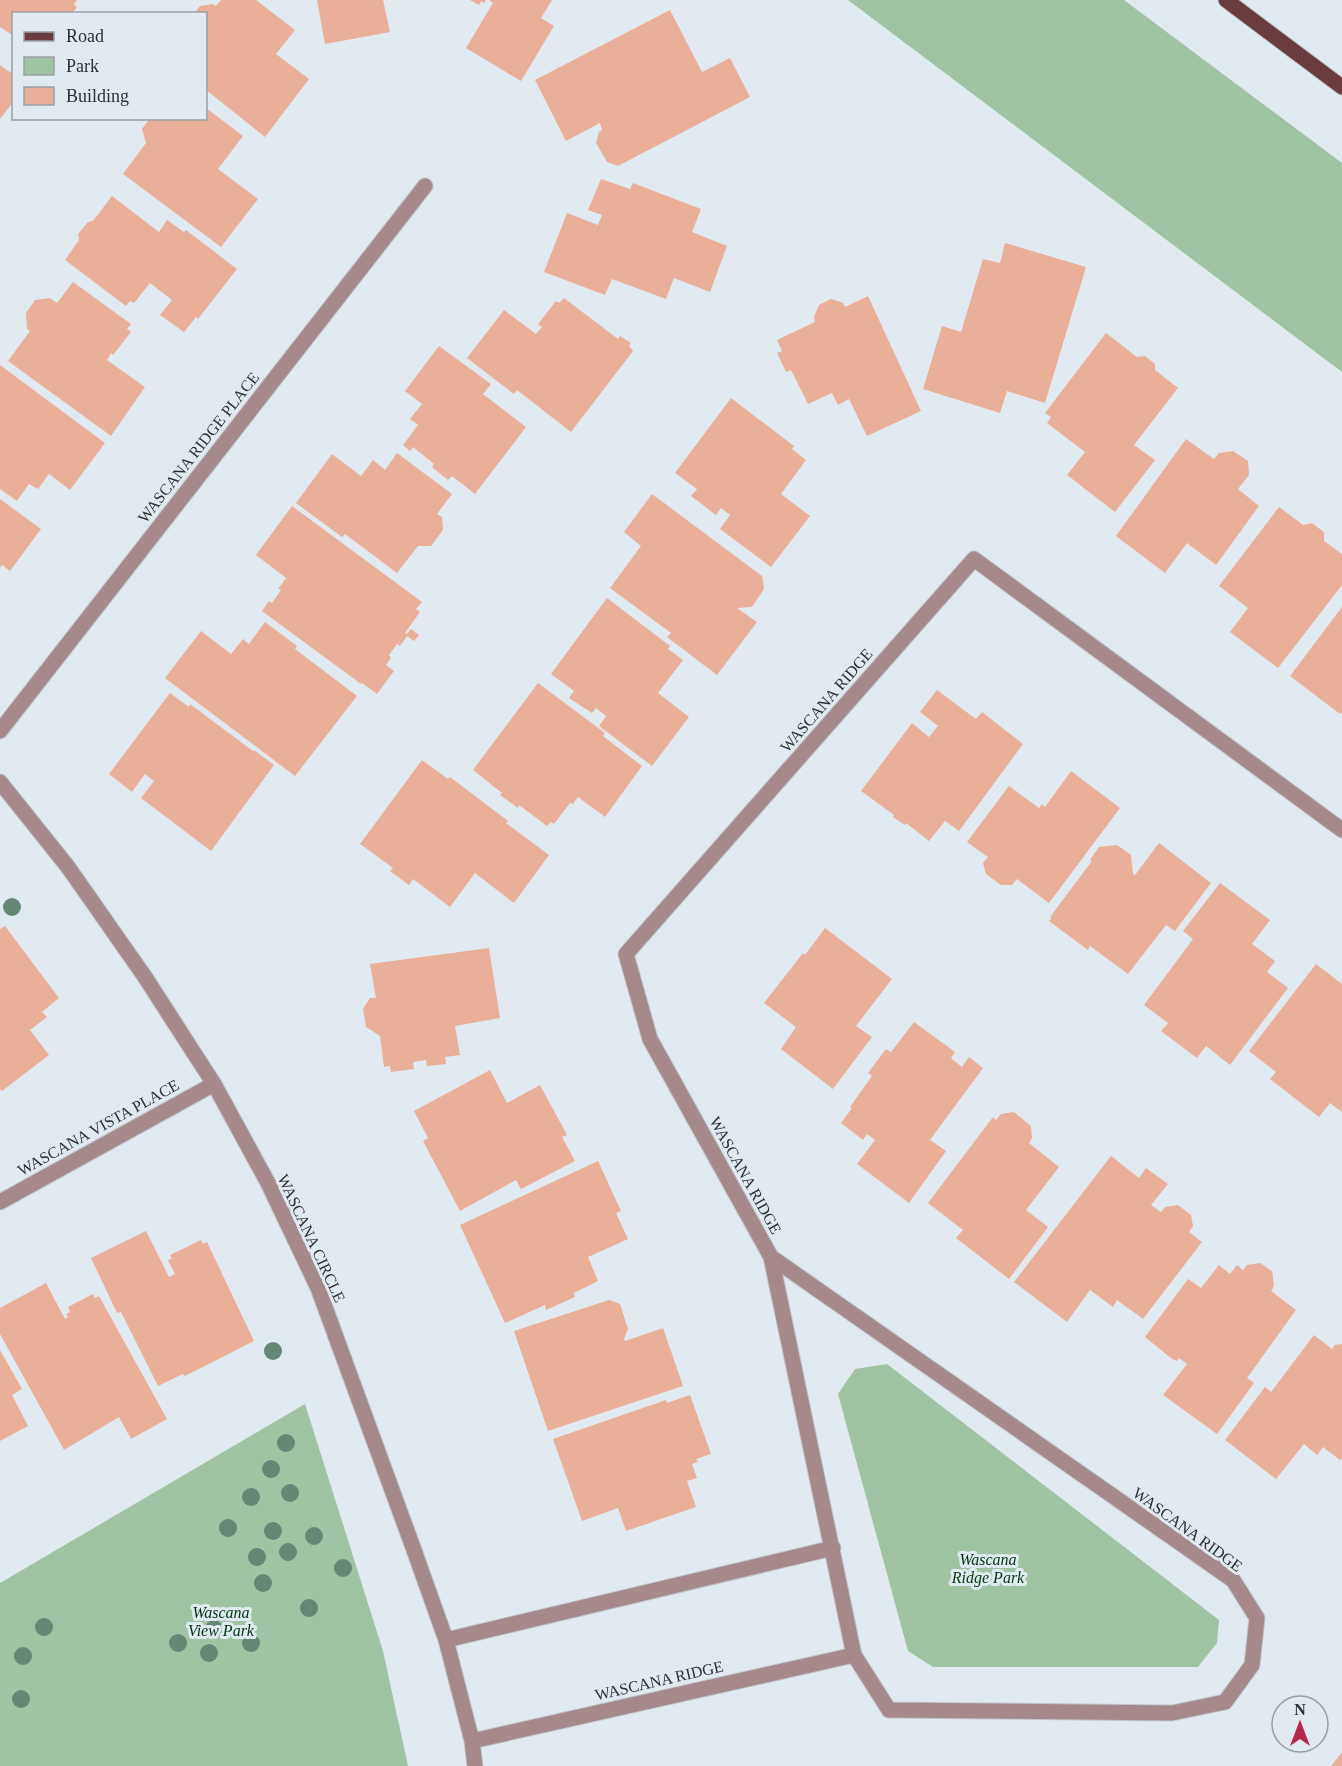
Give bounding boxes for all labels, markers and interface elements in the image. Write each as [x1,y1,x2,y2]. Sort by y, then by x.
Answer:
legend [12,12,207,120]
text: Road [66,26,104,46]
text: Park [66,56,99,76]
text: Building [66,86,129,106]
street label: WASCANA RIDGE PLACE [135,369,262,526]
street label: WASCANA RIDGE [777,645,876,755]
street label: WASCANA VISTA PLACE [15,1076,182,1179]
street label: WASCANA RIDGE [706,1114,785,1237]
street label: WASCANA CIRCLE [274,1172,349,1305]
street label: WASCANA RIDGE [1130,1484,1246,1575]
park label: Wascana Ridge Park [951,1551,1025,1587]
park label: Wascana View Park [188,1604,255,1639]
street label: WASCANA RIDGE [593,1657,725,1704]
north arrow [1270,1694,1330,1754]
text: N [1294,1701,1306,1718]

